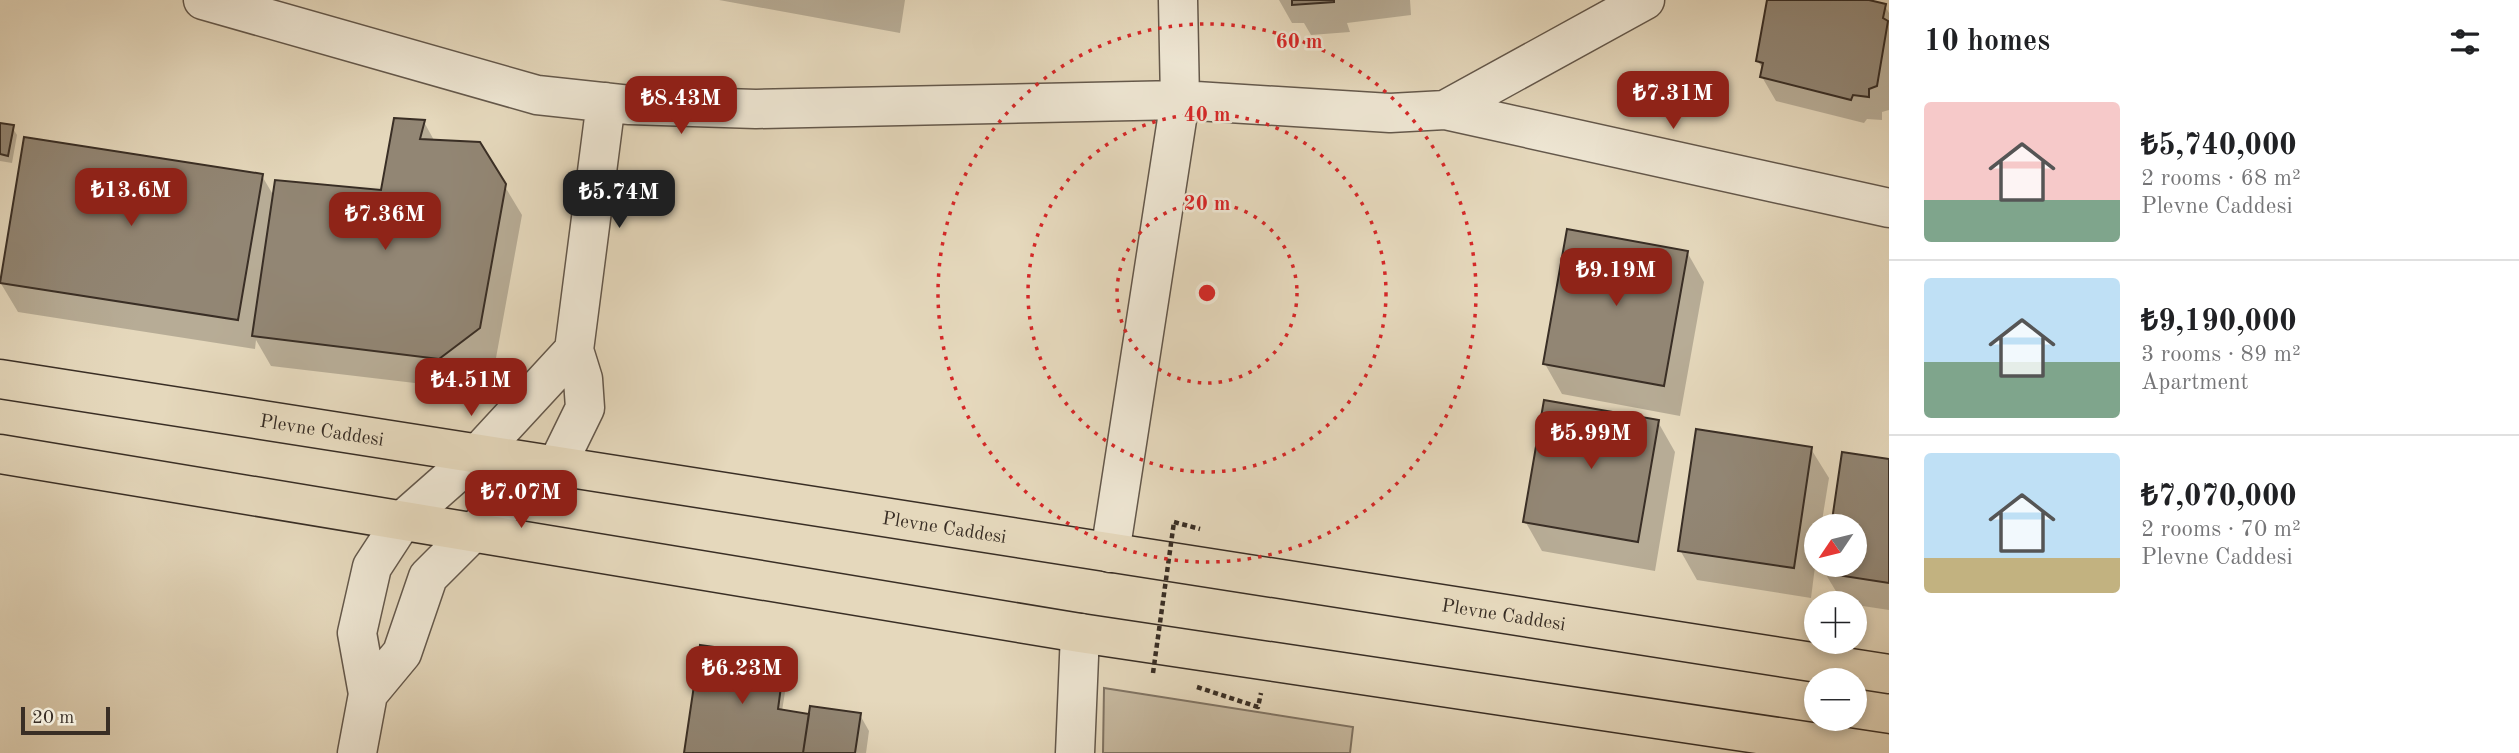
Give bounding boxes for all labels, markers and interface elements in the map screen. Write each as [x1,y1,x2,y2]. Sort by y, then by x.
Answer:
icon: filters [2446,23,2484,61]
text: 10 homes [1924,27,2050,57]
text: 60 m [1275,32,1323,53]
pin: ₺7.31M [1616,72,1730,131]
pin: ₺8.43M [624,76,738,136]
text: ₺7.31M [1633,82,1713,105]
text: ₺8.43M [641,87,721,110]
text: 40 m [1183,105,1231,126]
icon: home [1980,130,2064,214]
text: ₺5,740,000 [2141,131,2297,161]
text: 2 rooms · 68 m² [2141,167,2301,190]
pin: ₺13.6M [74,168,188,228]
pin: ₺5.74M [562,170,676,230]
text: ₺13.6M [91,179,171,202]
text: ₺5.74M [579,181,659,204]
pin: ₺7.36M [328,192,442,252]
text: 20 m [1183,194,1231,215]
text: Plevne Caddesi [2141,195,2293,218]
text: ₺7.36M [345,203,425,226]
pin: ₺9.19M [1559,248,1673,308]
text: ₺9.19M [1576,259,1656,282]
centre of rings [1195,281,1219,305]
icon: home [1980,306,2064,390]
text: ₺9,190,000 [2141,307,2297,337]
text: 3 rooms · 89 m² [2141,343,2301,366]
pin: ₺4.51M [414,358,528,418]
text: ₺4.51M [431,369,511,392]
text: Apartment [2141,371,2249,394]
pin: ₺5.99M [1534,412,1648,471]
street label: Plevne Caddesi [258,413,385,451]
text: ₺5.99M [1551,422,1631,445]
pin: ₺7.07M [464,470,578,530]
text: ₺7.07M [481,481,561,504]
icon: home [1980,481,2064,565]
text: ₺7,070,000 [2141,482,2297,512]
street label: Plevne Caddesi [881,510,1008,548]
north arrow [1804,514,1867,578]
map controls [1804,514,1867,731]
text: 2 rooms · 70 m² [2141,518,2301,541]
text: Plevne Caddesi [2141,546,2293,569]
button: + [1804,591,1867,654]
street label: Plevne Caddesi [1440,597,1567,635]
pin: ₺6.23M [685,646,799,706]
text: ₺6.23M [702,657,782,680]
button: − [1804,668,1867,731]
scale bar [21,704,110,736]
text: 20 m [32,709,74,728]

